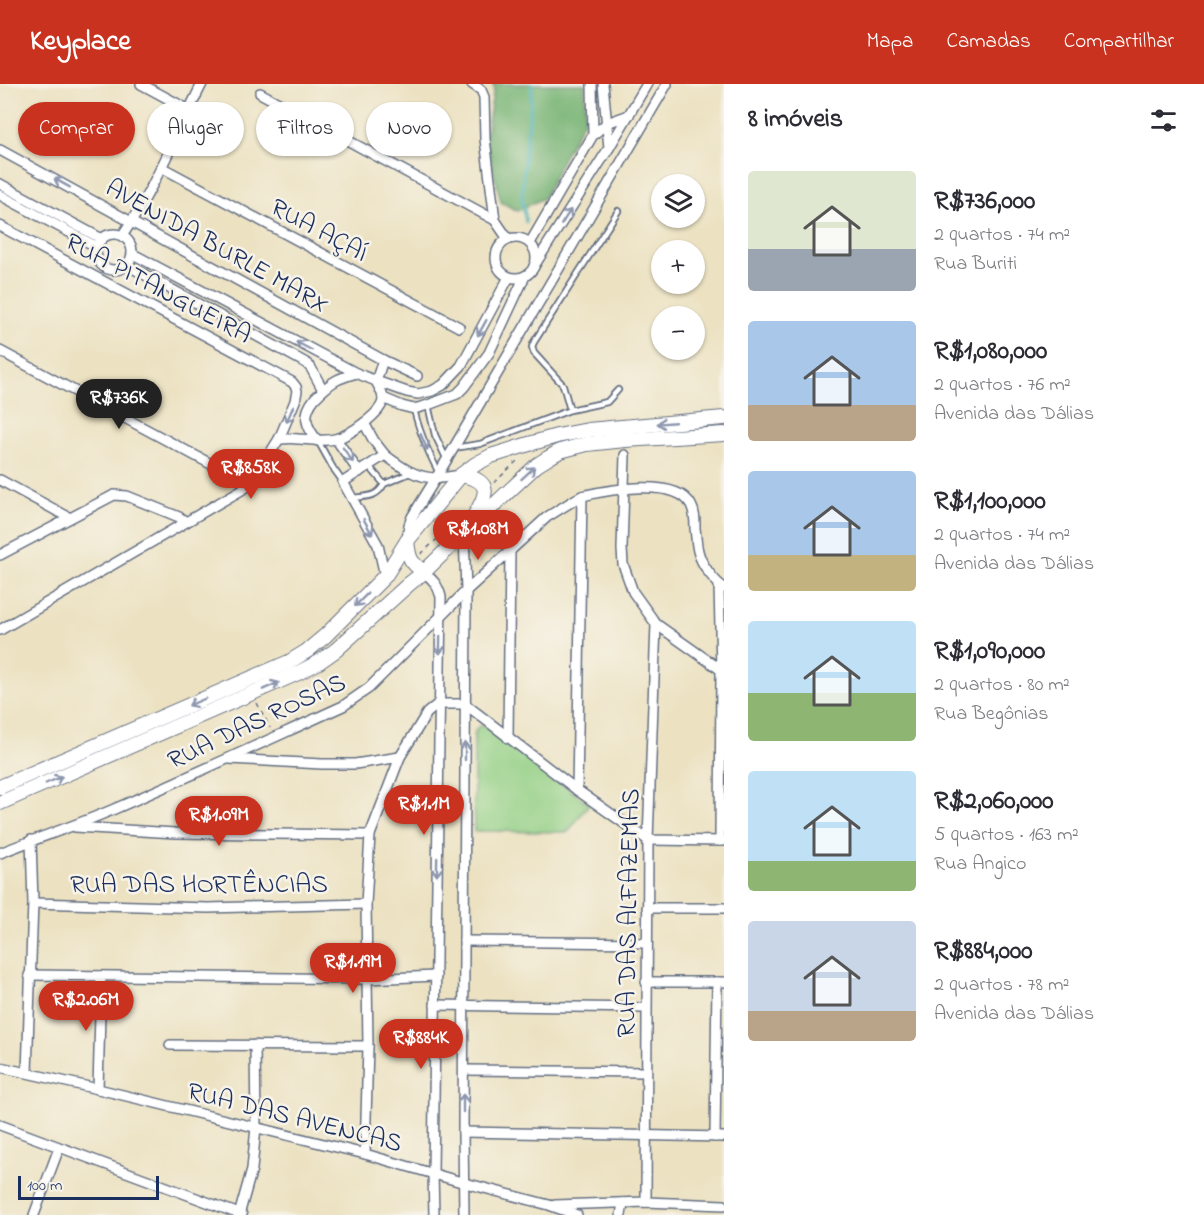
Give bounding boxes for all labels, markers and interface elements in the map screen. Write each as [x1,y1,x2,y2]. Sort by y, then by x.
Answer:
text: Keyplace [30,22,131,63]
text: Mapa [867,27,913,57]
text: Camadas [946,27,1031,57]
text: Compartilhar [1064,27,1174,57]
text: 8 imóveis [748,101,843,139]
chip: Comprar [18,102,135,156]
chip: Alugar [147,102,244,156]
chip: Filtros [256,102,354,156]
chip: Novo [366,102,452,156]
icon: filters [1147,104,1180,137]
street label: AVENIDA BURLE MARX [98,170,335,325]
map controls [651,174,705,360]
button: layers [651,174,705,228]
one-way arrow [54,177,72,188]
text: R$736,000 [934,183,1035,221]
street label: RUA AÇAÍ [263,190,374,273]
icon: home [796,195,868,267]
one-way arrow [560,209,572,226]
text: 2 quartos · 74 m² [934,221,1070,250]
street label: RUA PITANGUEIRA [58,224,258,355]
button: + [651,240,705,294]
text: Rua Buriti [934,250,1017,279]
button: − [651,306,705,360]
one-way arrow [476,319,487,337]
text: R$1,080,000 [934,333,1047,371]
one-way arrow [296,340,314,351]
icon: home [796,345,868,417]
text: 2 quartos · 76 m² [934,371,1071,400]
pin: R$736K [70,379,168,430]
text: R$736K [90,384,148,413]
text: Avenida das Dálias [934,400,1094,429]
one-way arrow [284,404,295,422]
one-way arrow [656,418,676,429]
one-way arrow [419,432,430,450]
one-way arrow [342,447,354,463]
pin: R$858K [202,449,300,500]
text: R$858K [221,454,281,483]
one-way arrow [521,466,536,480]
text: R$1,100,000 [934,483,1046,521]
icon: home [796,495,868,567]
pin: R$1.08M [423,510,533,561]
text: R$1.08M [447,515,509,544]
one-way arrow [362,518,374,535]
text: 2 quartos · 74 m² [934,521,1070,550]
text: Avenida das Dálias [934,550,1094,579]
one-way arrow [353,593,368,608]
text: R$1,090,000 [934,633,1045,671]
one-way arrow [434,635,445,655]
icon: home [796,645,868,717]
street label: RUA DAS ROSAS [162,665,353,781]
text: 2 quartos · 80 m² [934,671,1070,700]
one-way arrow [262,679,280,690]
one-way arrow [189,697,207,708]
text: Rua Begônias [934,700,1049,729]
one-way arrow [459,742,471,762]
one-way arrow [44,774,62,785]
text: R$2,060,000 [934,783,1054,821]
pin: R$1.1M [375,785,473,836]
street label: RUA DAS ALFAZEMAS [609,788,651,1038]
text: R$1.1M [398,790,450,819]
icon: home [796,795,868,867]
pin: R$1.09M [164,796,274,847]
text: R$1.09M [189,801,249,830]
text: 5 quartos · 163 m² [934,821,1079,850]
text: Rua Angico [934,850,1026,879]
one-way arrow [431,857,443,877]
street label: RUA DAS HORTÊNCIAS [70,867,328,905]
text: R$884,000 [934,933,1033,971]
pin: R$1.19M [298,943,408,994]
icon: home [796,945,868,1017]
text: R$1.19M [324,948,382,977]
text: 2 quartos · 78 m² [934,971,1069,1000]
pin: R$2.06M [31,981,141,1032]
text: R$2.06M [53,986,119,1015]
text: Avenida das Dálias [934,1000,1094,1029]
pin: R$884K [372,1019,470,1070]
text: R$884K [393,1024,449,1053]
street label: RUA DAS AVENCAS [183,1074,406,1164]
one-way arrow [457,1094,469,1114]
scale bar [18,1173,159,1200]
text: 100 m [27,1174,62,1198]

